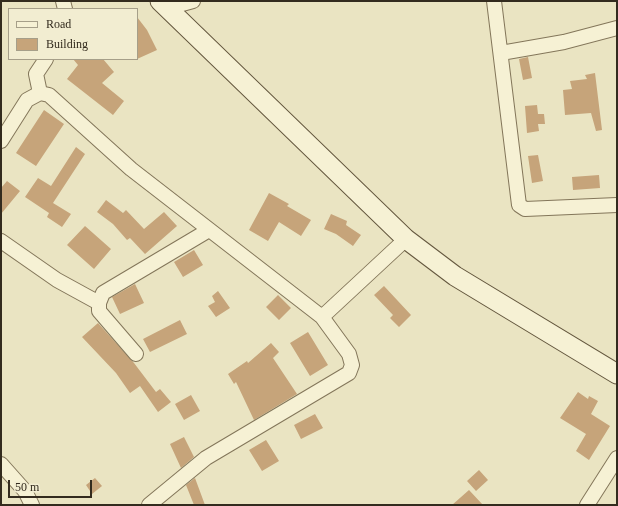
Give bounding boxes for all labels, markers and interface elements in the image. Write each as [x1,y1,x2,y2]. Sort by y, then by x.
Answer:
legend [8,8,138,60]
text: Road [46,17,71,31]
text: Building [46,37,88,51]
scale bar [10,472,94,498]
text: 50 m [15,480,39,494]

